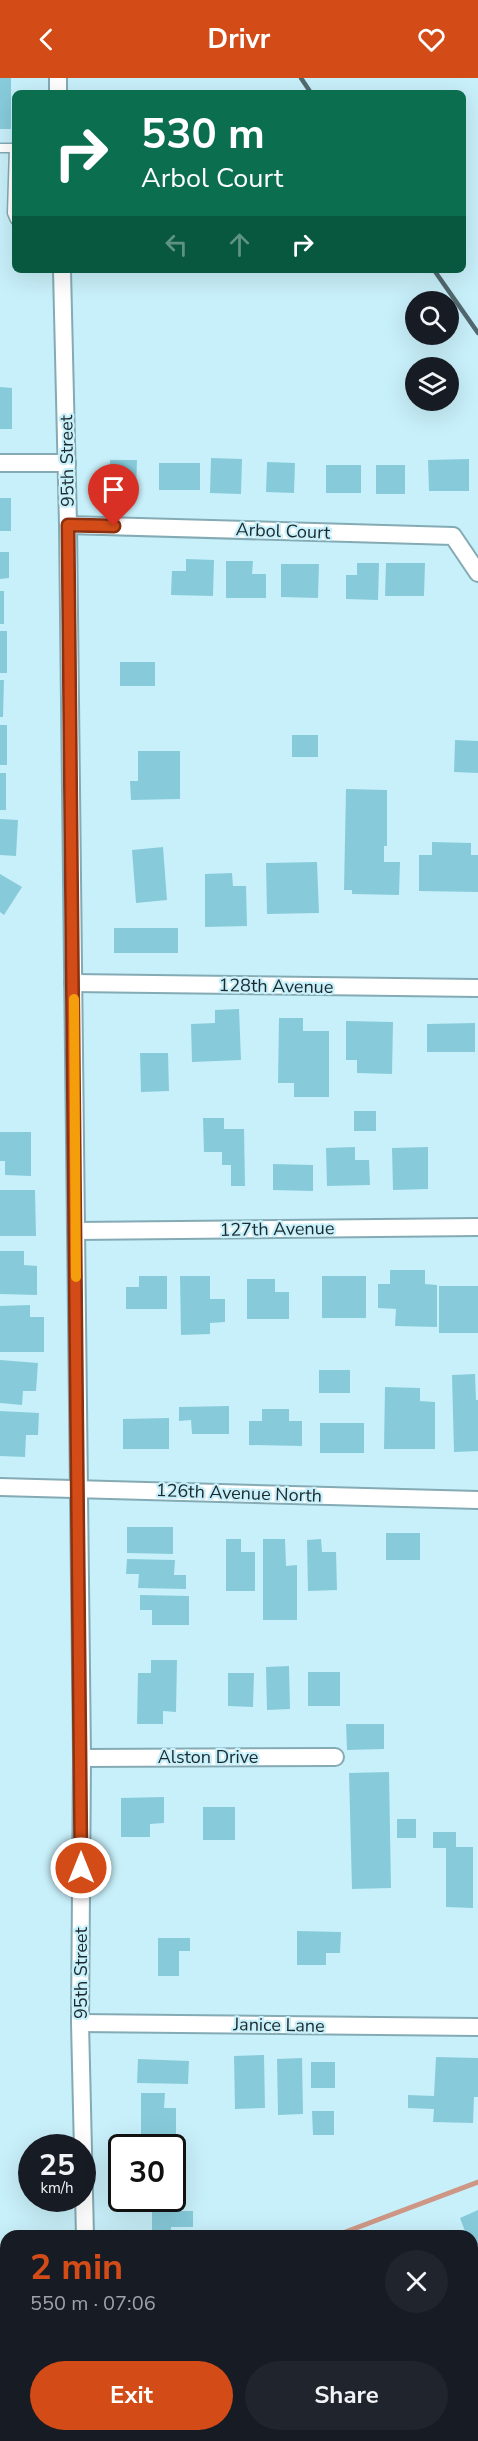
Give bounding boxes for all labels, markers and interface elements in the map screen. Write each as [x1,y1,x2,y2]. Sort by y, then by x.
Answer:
text: Drivr [208,21,270,58]
icon: back [30,23,63,56]
icon: heart [415,23,448,56]
text: 530 m [141,106,265,163]
icon: right [42,114,120,192]
text: Arbol Court [141,160,283,197]
icon: left [160,228,193,261]
icon: ahead [223,228,256,261]
icon: right [286,228,319,261]
map controls [405,291,459,411]
button: search [405,291,459,345]
button: layers [405,357,459,411]
street label: 95th Street [54,414,80,507]
pin [88,464,139,526]
icon: arrive [97,473,130,506]
street label: Arbol Court [235,517,331,545]
street label: 128th Avenue [218,973,334,999]
street label: 127th Avenue [219,1216,335,1242]
street label: 126th Avenue North [156,1478,322,1508]
street label: Alston Drive [158,1745,258,1769]
position arrow [49,1836,113,1900]
street label: 95th Street [69,1926,93,2019]
street label: Janice Lane [232,2012,325,2038]
speed limit sign: 30 [108,2134,186,2212]
text: 25 [39,2145,75,2186]
text: km/h [40,2178,74,2198]
text: 2 min [30,2243,123,2292]
button: close [385,2250,448,2313]
text: 550 m · 07:06 [30,2290,156,2317]
button: Exit [30,2361,233,2430]
button: Share [245,2361,448,2430]

